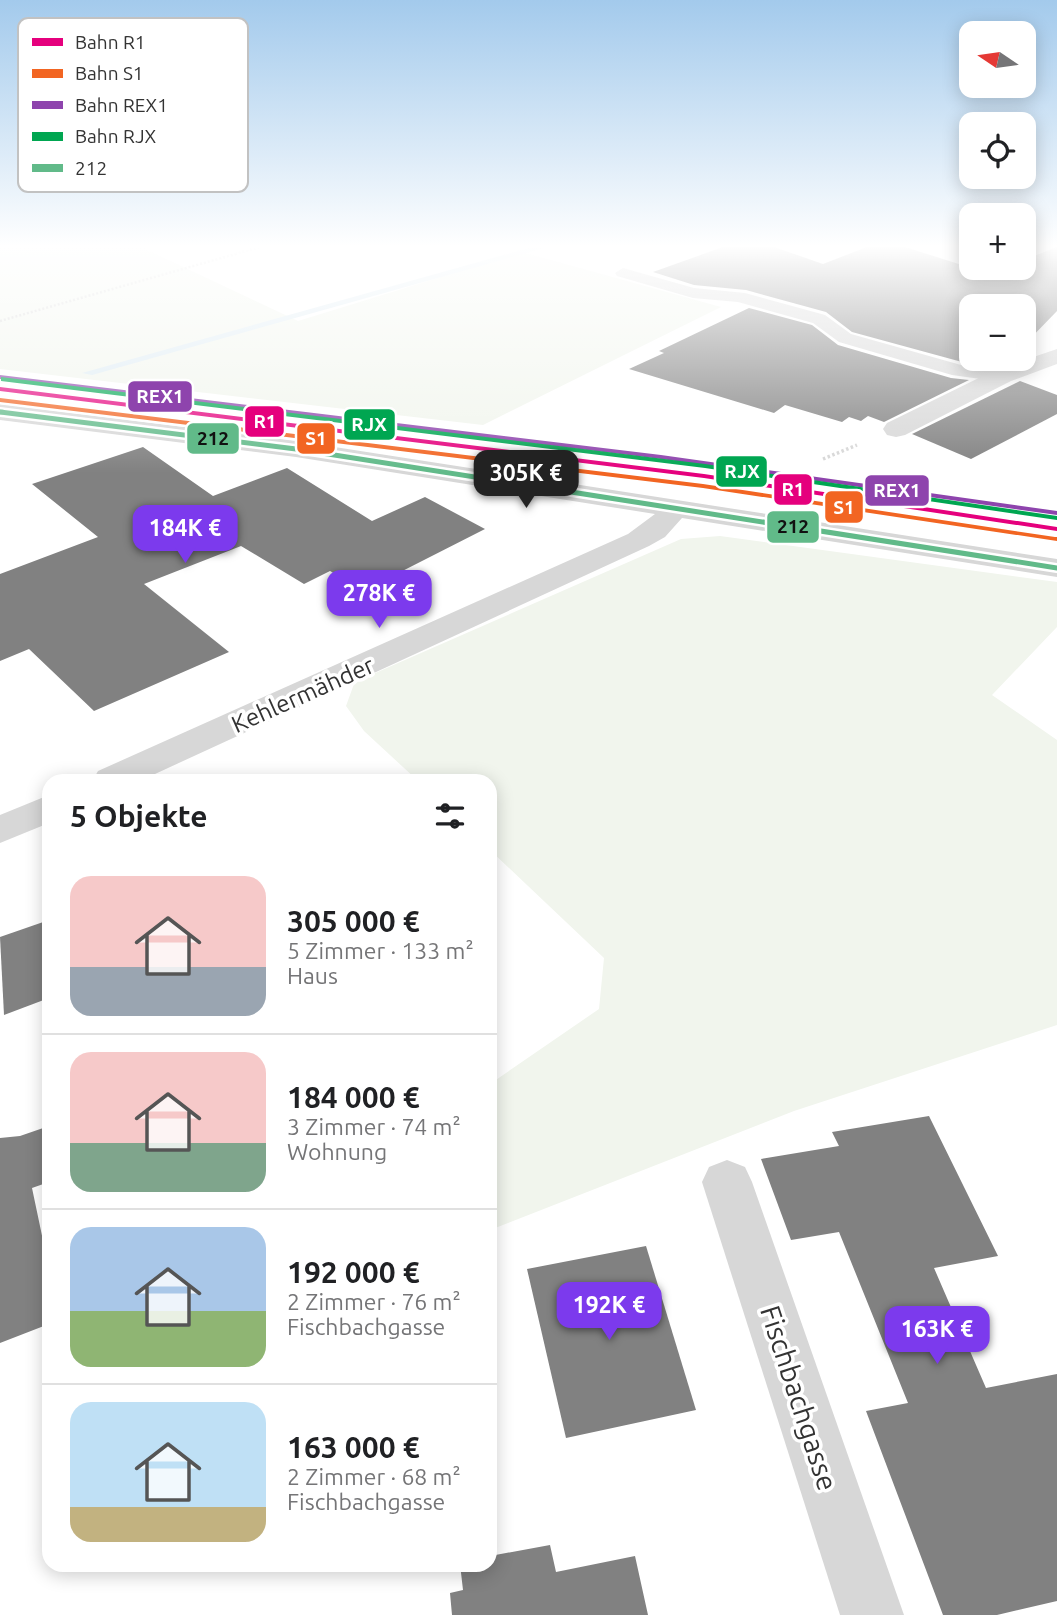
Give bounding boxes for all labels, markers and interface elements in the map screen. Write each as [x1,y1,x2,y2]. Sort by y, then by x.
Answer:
legend [18,18,248,192]
north arrow [959,21,1036,98]
map controls [959,21,1036,371]
text: Bahn R1 [75,31,145,53]
text: Bahn S1 [75,62,144,84]
text: Bahn REX1 [75,94,168,116]
button: locate [959,112,1036,189]
text: Bahn RJX [75,125,157,147]
text: 212 [75,157,107,179]
button: + [959,203,1036,280]
button: − [959,294,1036,371]
line badge: REX1 [127,380,193,413]
text: REX1 [136,385,184,407]
line badge: R1 [244,405,285,438]
line badge: RJX [343,408,396,441]
text: R1 [253,410,277,432]
text: RJX [351,413,387,435]
line badge: 212 [186,422,240,455]
line badge: S1 [296,422,336,455]
text: 212 [197,427,229,449]
text: S1 [305,427,327,449]
pin: 305K € [469,450,583,510]
line badge: RJX [715,455,768,488]
text: 305K € [490,460,562,485]
text: RJX [724,460,760,482]
line badge: R1 [773,473,813,506]
line badge: REX1 [864,474,930,507]
text: R1 [781,478,805,500]
text: REX1 [873,479,921,501]
line badge: S1 [824,490,864,524]
text: S1 [833,496,855,518]
pin: 184K € [128,505,242,565]
line badge: 212 [766,510,820,544]
text: 184K € [149,515,221,540]
text: 212 [777,515,809,537]
pin: 278K € [322,570,436,630]
text: 278K € [343,580,415,605]
street label: Kehlermähder [227,651,378,738]
icon: filters [431,797,469,835]
text: 5 Objekte [70,799,208,833]
icon: home [126,904,210,988]
text: 305 000 € [287,904,420,938]
text: 5 Zimmer · 133 m² [287,938,474,963]
text: Haus [287,963,338,988]
icon: home [126,1080,210,1164]
text: 184 000 € [287,1080,420,1114]
text: 3 Zimmer · 74 m² [287,1114,461,1139]
text: Wohnung [287,1139,387,1164]
icon: home [126,1255,210,1339]
text: 192 000 € [287,1255,420,1289]
pin: 192K € [552,1282,666,1342]
text: 2 Zimmer · 76 m² [287,1289,461,1314]
text: 192K € [573,1292,645,1317]
street label: Fischbachgasse [755,1301,844,1494]
pin: 163K € [880,1306,994,1366]
text: Fischbachgasse [287,1314,445,1339]
text: 163K € [901,1316,973,1341]
icon: home [126,1430,210,1514]
text: 163 000 € [287,1430,420,1464]
text: 2 Zimmer · 68 m² [287,1464,461,1489]
text: Fischbachgasse [287,1489,445,1514]

